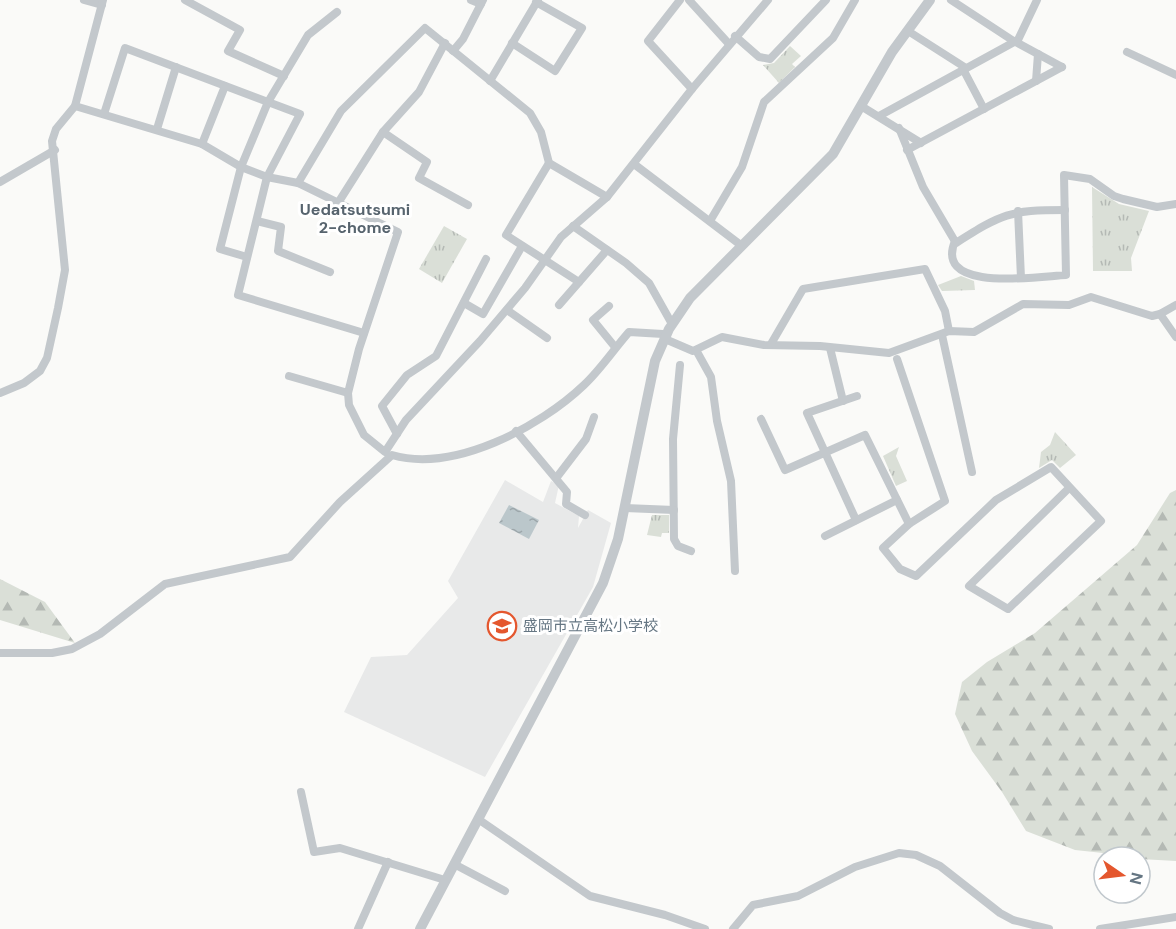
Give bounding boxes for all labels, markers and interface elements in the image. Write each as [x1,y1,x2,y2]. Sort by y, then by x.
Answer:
district label: Uedatsutsumi 2-chome [300,199,410,238]
school or university icon: 盛岡市立高松小学校 [486,610,518,642]
place label: 盛岡市立高松小学校 [523,616,658,636]
north arrow [1092,845,1152,905]
text: N [1124,870,1148,887]

